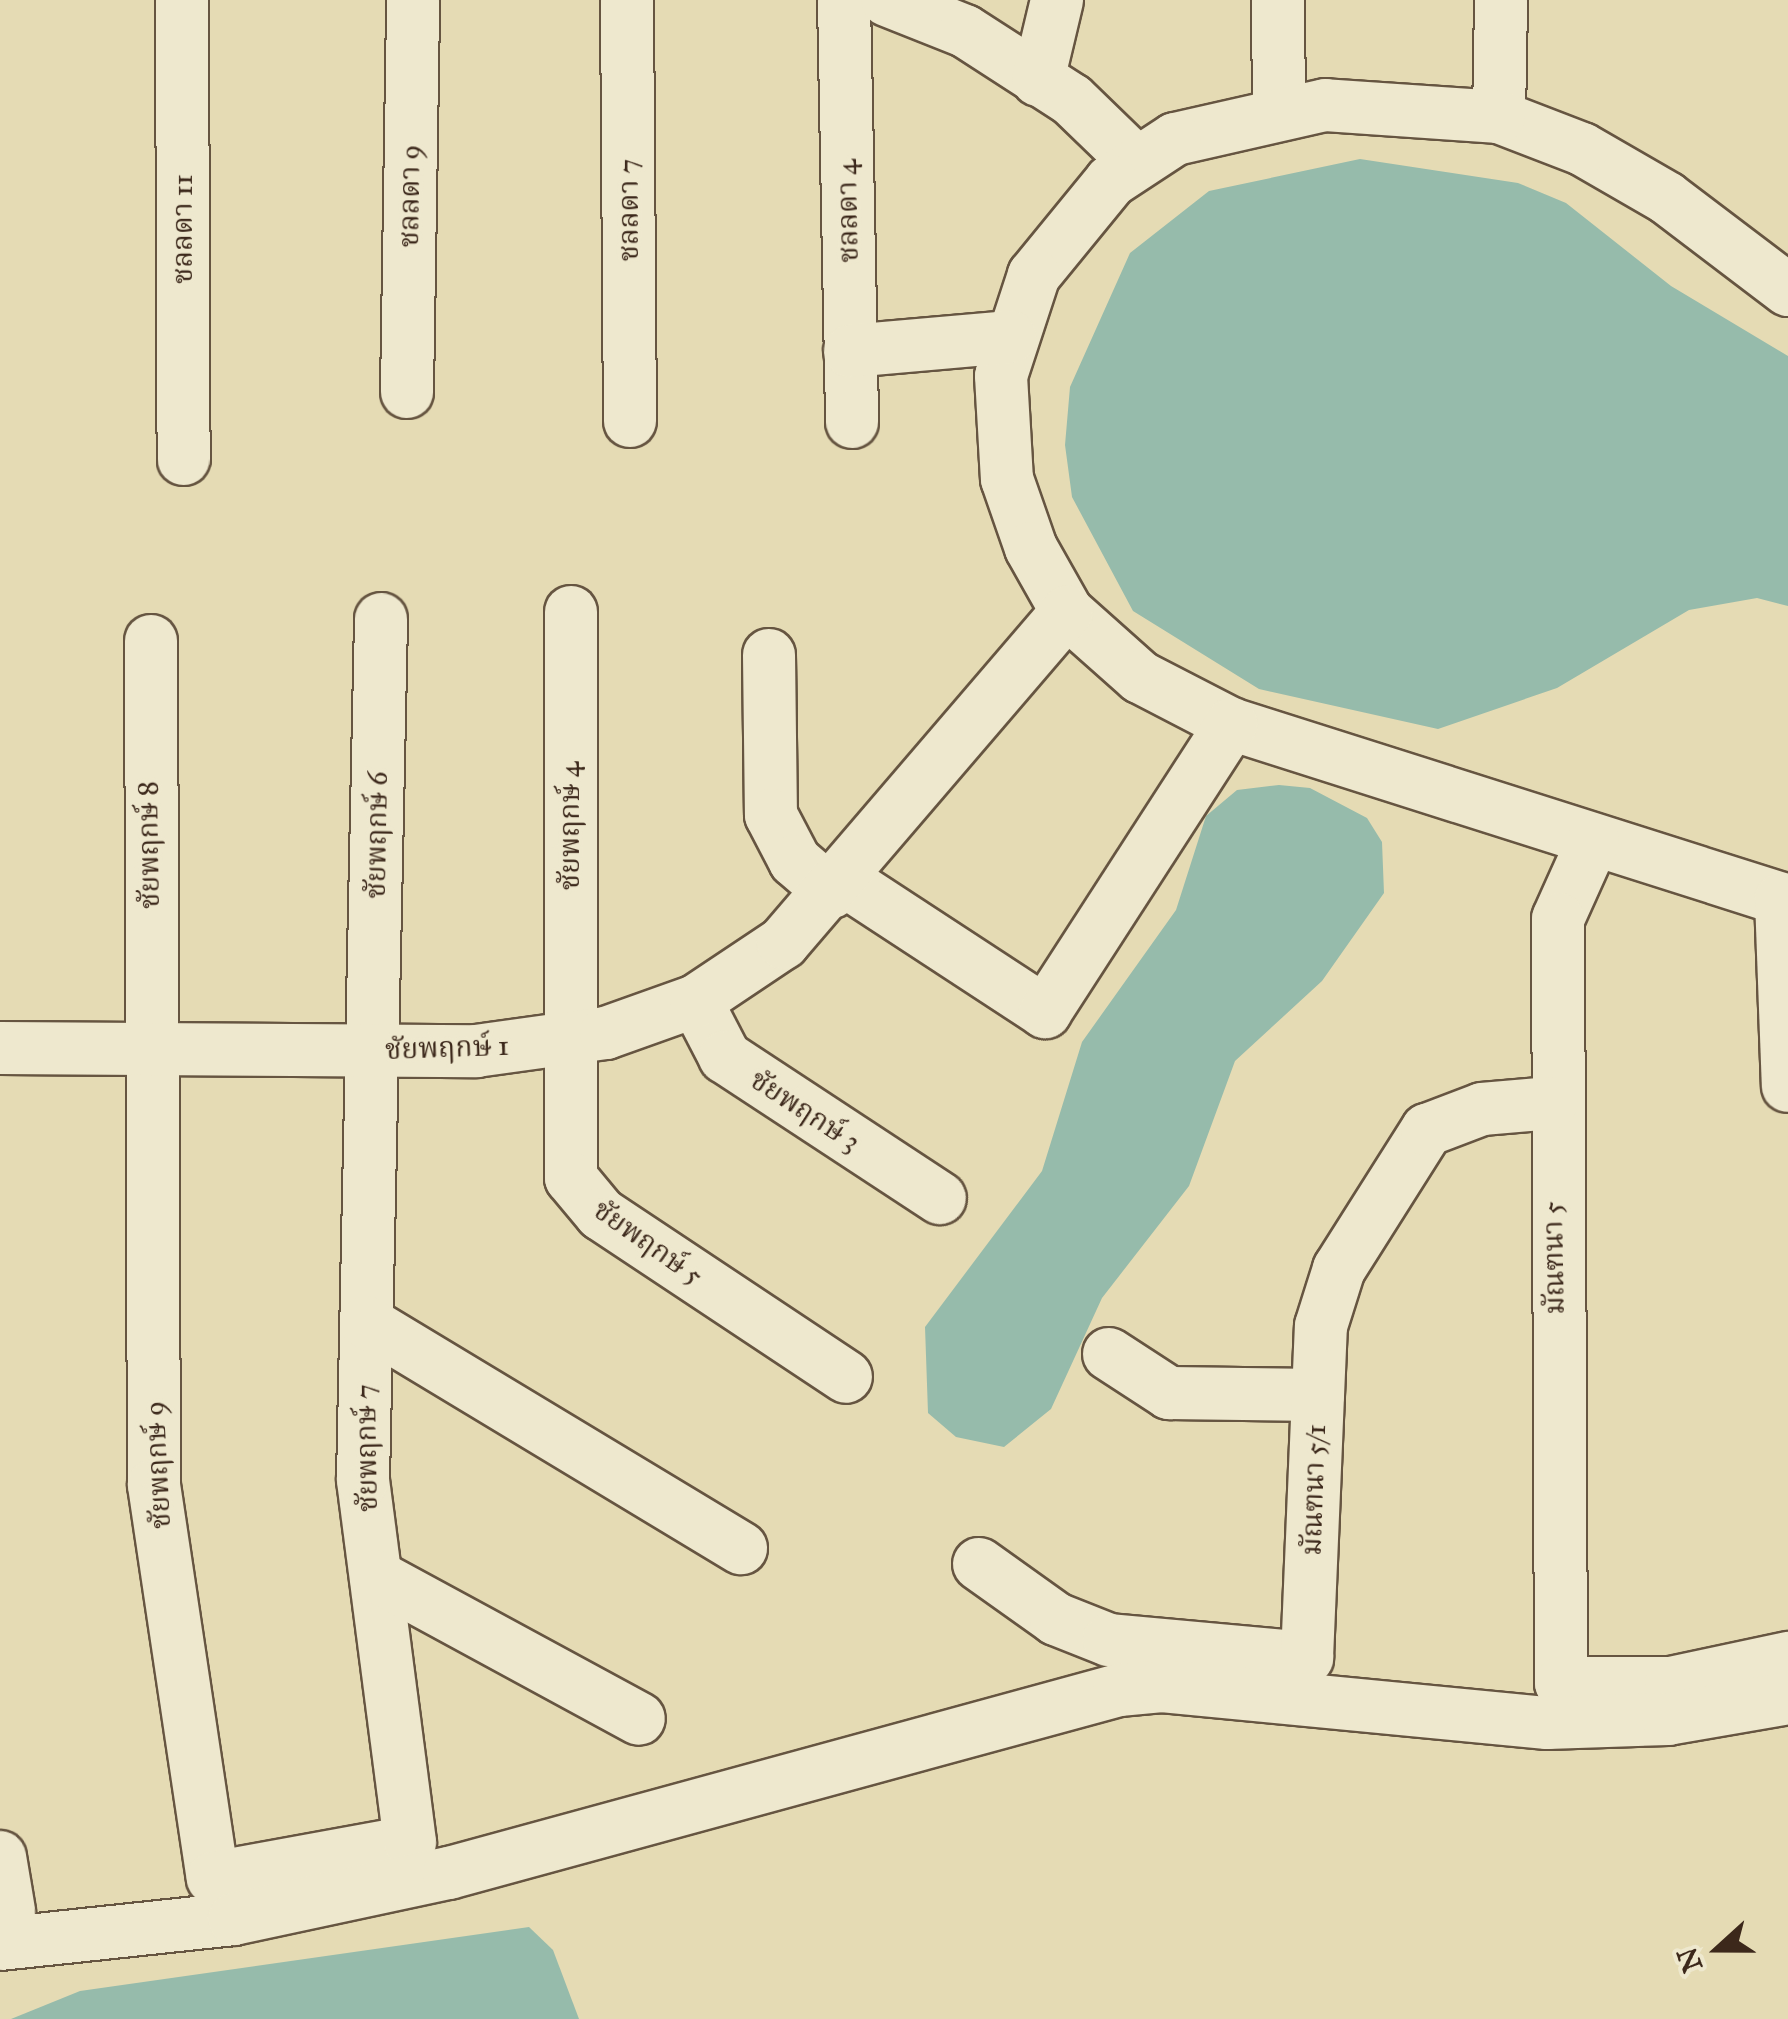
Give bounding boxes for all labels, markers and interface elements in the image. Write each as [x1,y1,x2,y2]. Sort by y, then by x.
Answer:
street label: ชลลดา 9 [392,144,428,248]
street label: ชลลดา 7 [612,159,646,261]
street label: ชลลดา 4 [830,159,866,263]
street label: ชลลดา 11 [166,174,200,284]
street label: ชัยพฤกษ์ 4 [553,762,587,890]
street label: ชัยพฤกษ์ 6 [359,771,395,899]
street label: ชัยพฤกษ์ 8 [131,781,167,909]
street label: ชัยพฤกษ์ 1 [385,1029,509,1067]
street label: ชัยพฤกษ์ 3 [744,1063,866,1159]
street label: ชัยพฤกษ์ 5 [587,1193,709,1293]
street label: มัณฑนา 5 [1536,1201,1572,1315]
street label: ชัยพฤกษ์ 7 [349,1384,385,1512]
street label: ชัยพฤกษ์ 9 [138,1400,178,1530]
street label: มัณฑนา 5/1 [1295,1424,1333,1556]
north arrow [1668,1899,1768,1999]
text: N [1669,1943,1710,1977]

